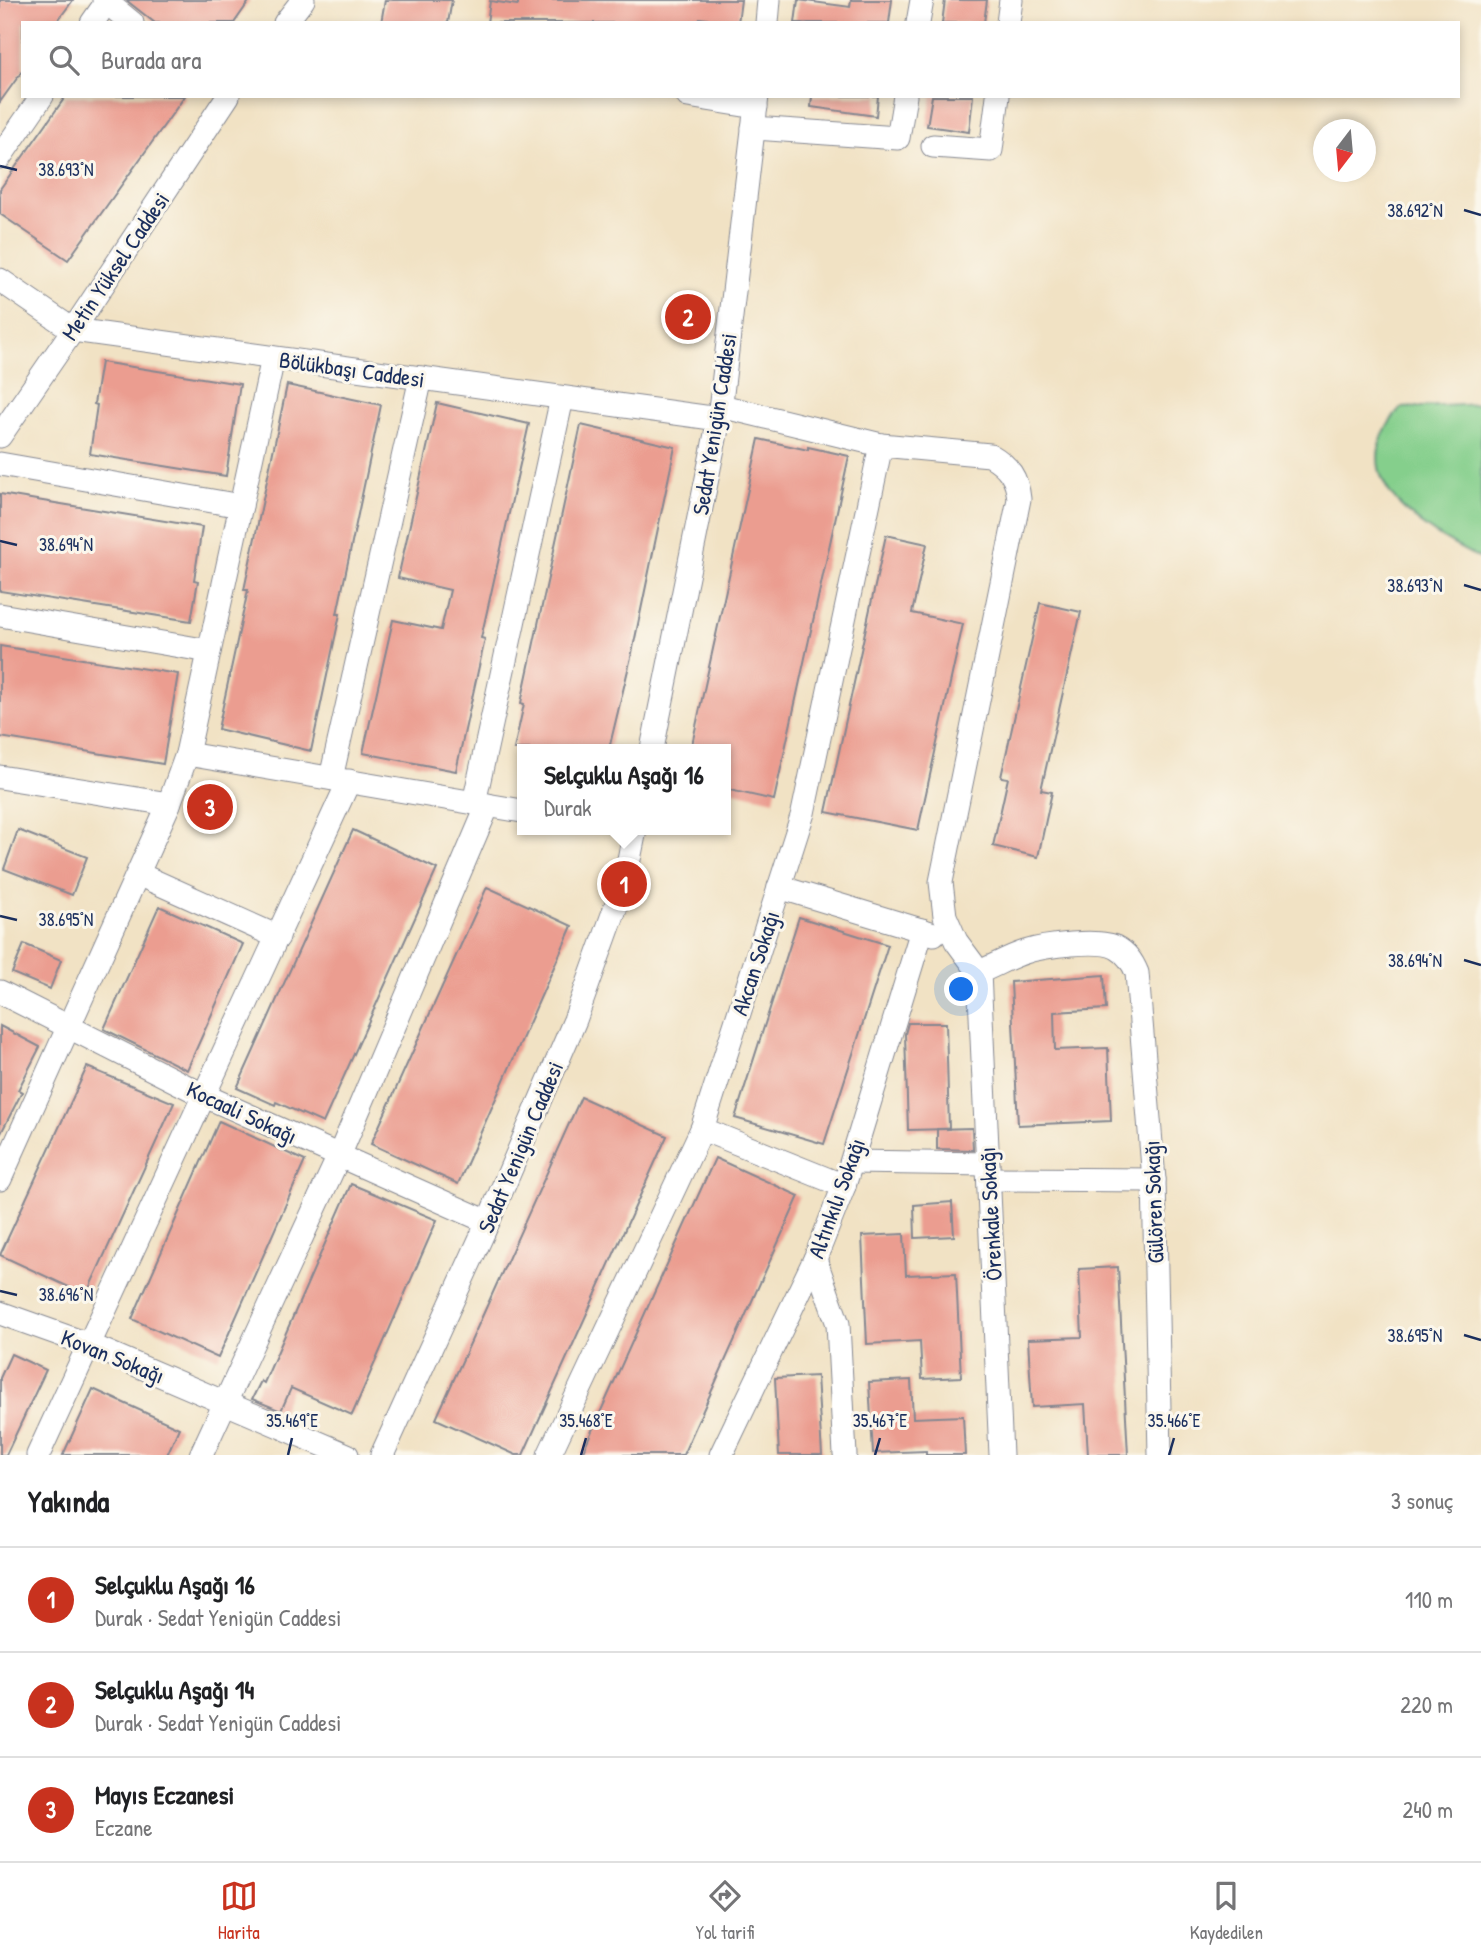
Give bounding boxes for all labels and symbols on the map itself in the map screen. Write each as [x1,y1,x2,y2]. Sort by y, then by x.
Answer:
north arrow [1313,119,1376,182]
text: 38.693°N [38,157,94,182]
street label: Metin Yüksel Caddesi [54,186,176,346]
text: 38.692°N [1387,198,1443,223]
pin: 2 [665,291,711,343]
street label: Sedat Yenigün Caddesi [684,331,744,517]
street label: Bölükbaşı Caddesi [277,343,427,395]
text: 38.694°N [39,532,93,557]
text: 38.693°N [1387,573,1443,598]
pin: 3 [187,781,233,833]
pin: 1 [601,858,647,910]
text: 38.695°N [39,907,93,932]
street label: Akcan Sokağı [724,907,786,1019]
text: 38.694°N [1388,948,1442,973]
your location [944,972,978,1006]
street label: Sedat Yenigün Caddesi [470,1056,570,1238]
street label: Kocaali Sokağı [182,1073,302,1151]
street label: Altınkılı Sokağı [800,1134,872,1262]
street label: Gülören Sokağı [1135,1140,1171,1264]
street label: Örenkale Sokağı [971,1146,1009,1282]
text: 38.696°N [39,1282,93,1307]
street label: Kovan Sokağı [57,1321,169,1391]
text: 38.695°N [1388,1323,1442,1348]
text: 35.469°E [266,1408,318,1433]
text: 35.468°E [559,1408,613,1433]
text: 35.467°E [853,1408,907,1433]
text: 35.466°E [1148,1408,1200,1433]

